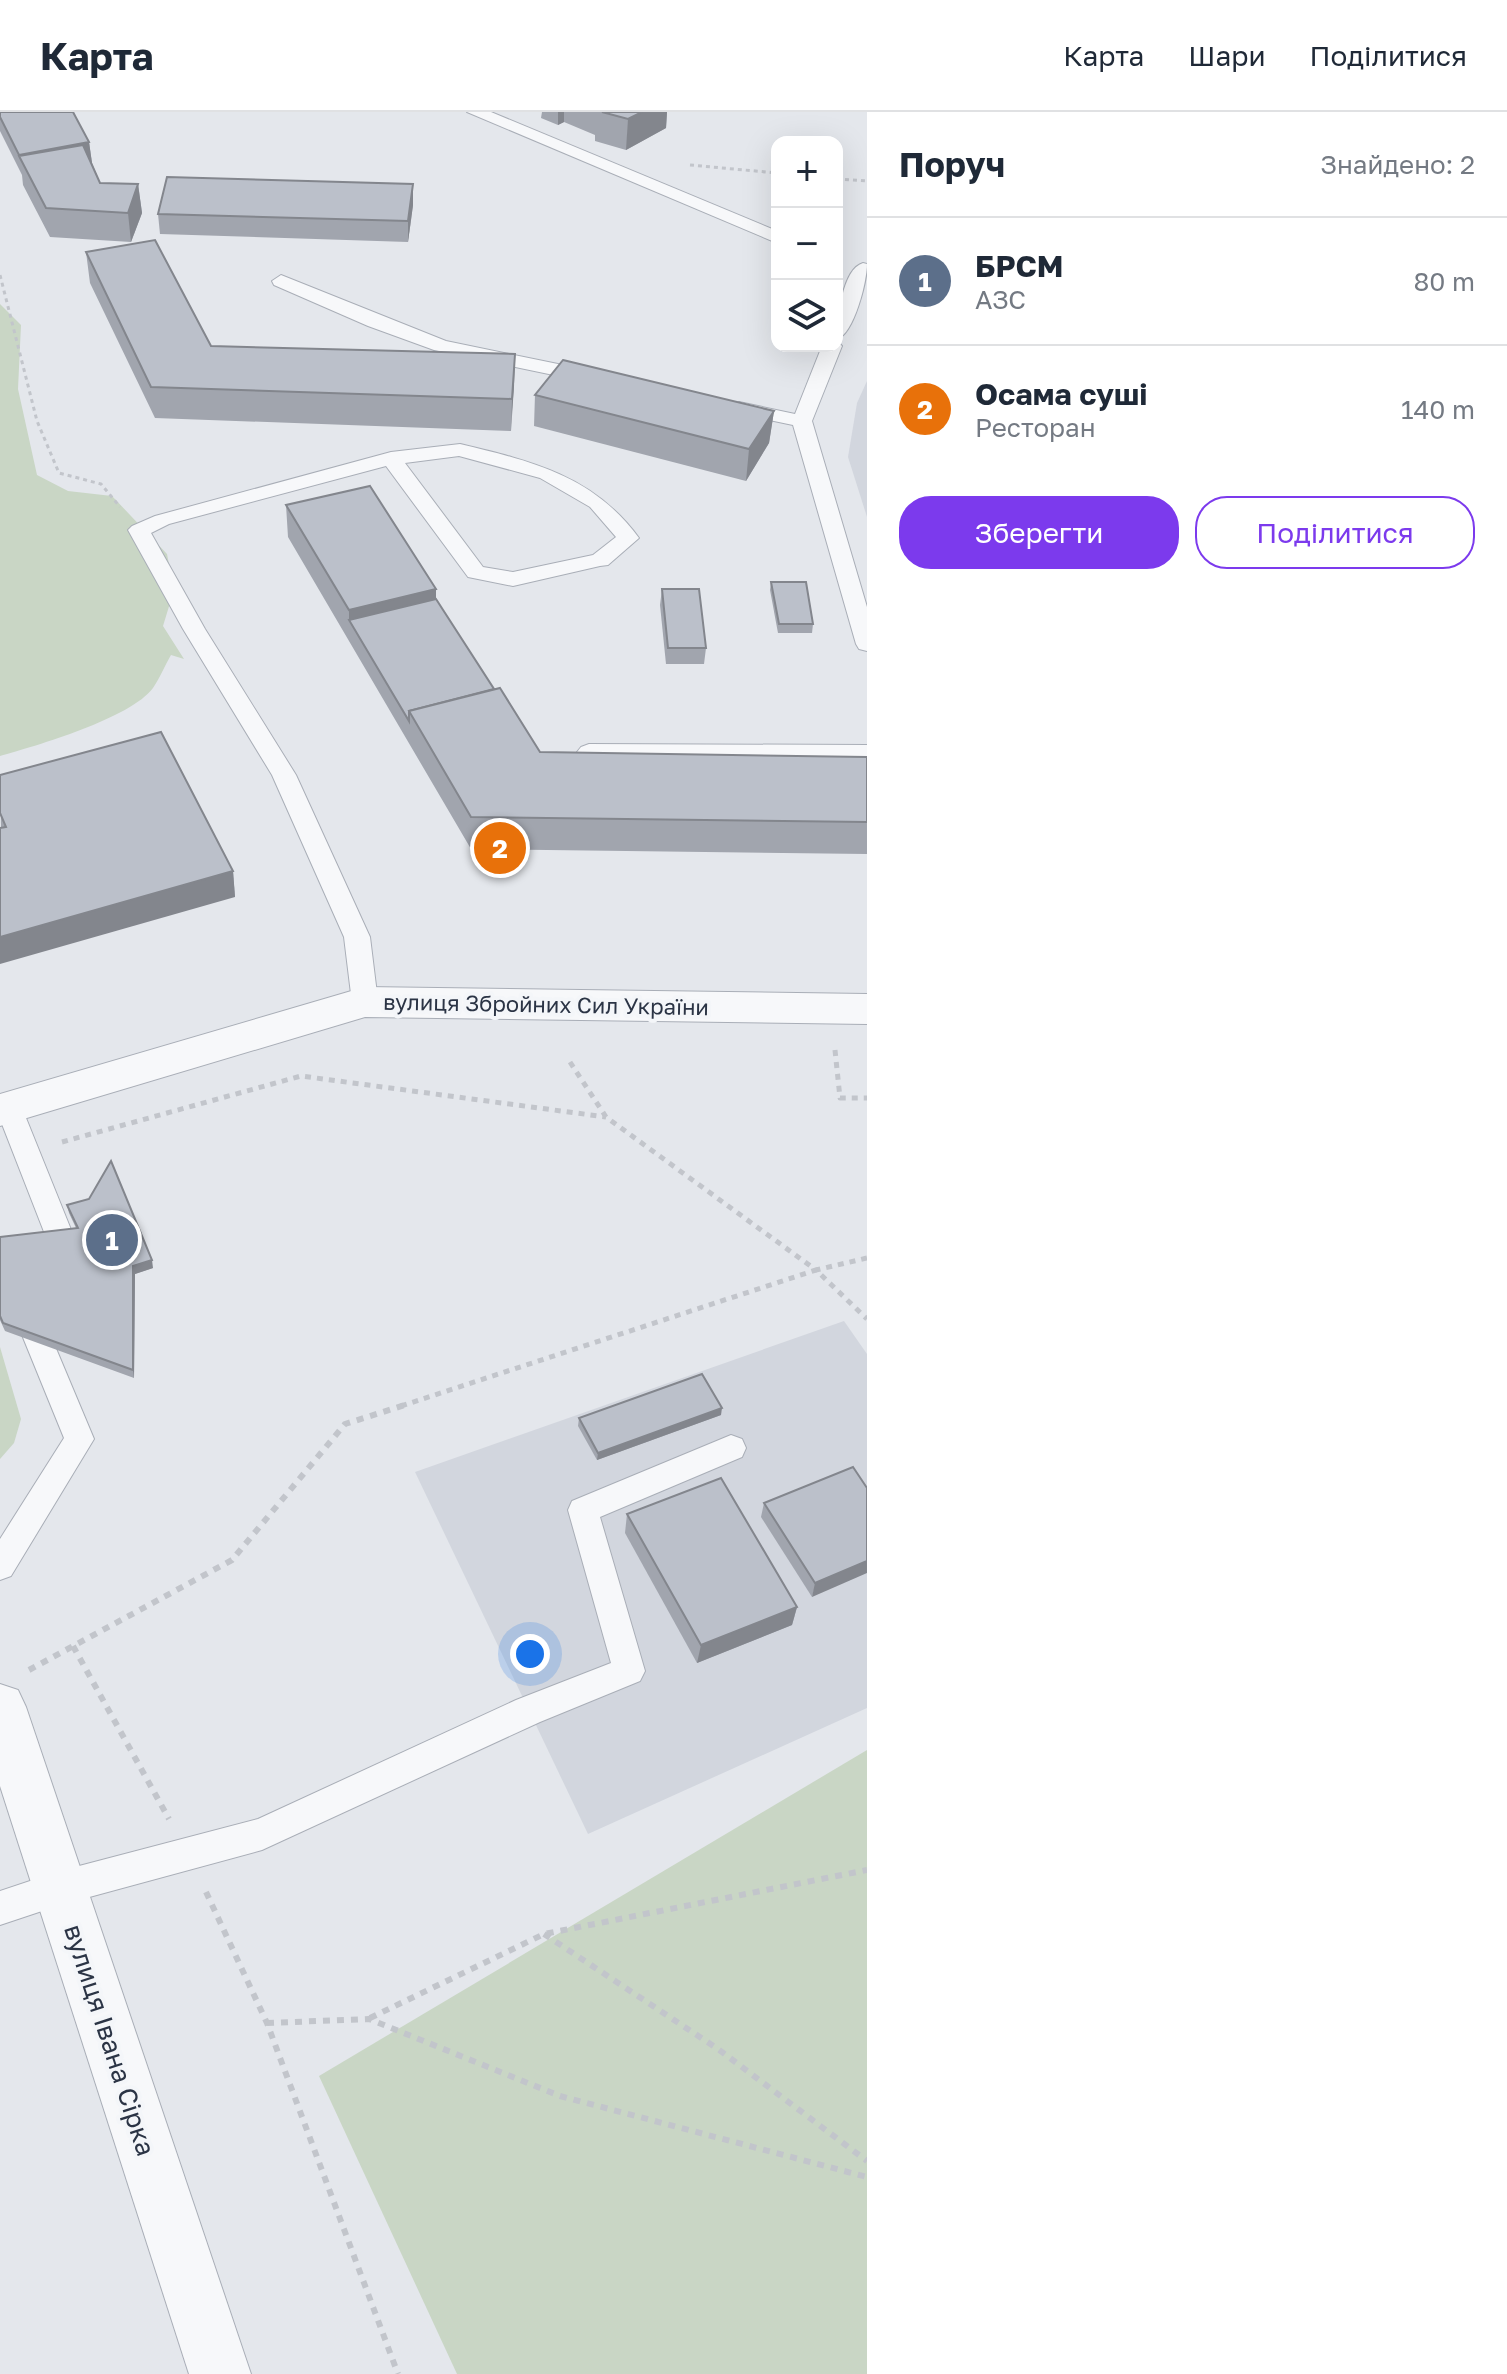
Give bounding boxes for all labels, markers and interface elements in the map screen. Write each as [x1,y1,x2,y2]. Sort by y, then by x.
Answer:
text: Карта [40,33,153,78]
text: Карта [1063,39,1144,72]
text: Шари [1188,39,1266,72]
text: Поділитися [1310,39,1467,72]
map controls [771,136,843,352]
button: + [771,136,843,208]
text: Поруч [899,144,1005,184]
text: Знайдено: 2 [1320,149,1475,180]
button: − [771,208,843,280]
text: БРСМ [975,248,1064,284]
text: 1 [918,266,932,297]
text: 80 m [1414,266,1475,297]
button: layers [771,280,843,352]
text: АЗС [975,284,1026,315]
text: Осама суші [975,376,1147,412]
text: 2 [917,394,933,425]
text: 140 m [1401,394,1475,425]
text: Ресторан [975,412,1096,443]
button: Зберегти [899,496,1179,569]
button: Поділитися [1195,496,1475,569]
pin: 2 [474,818,526,878]
street label: вулиця Збройних Сил України [383,988,709,1020]
pin: 1 [86,1210,138,1270]
your location [510,1634,550,1674]
street label: вулиця Івана Сірка [58,1920,162,2160]

